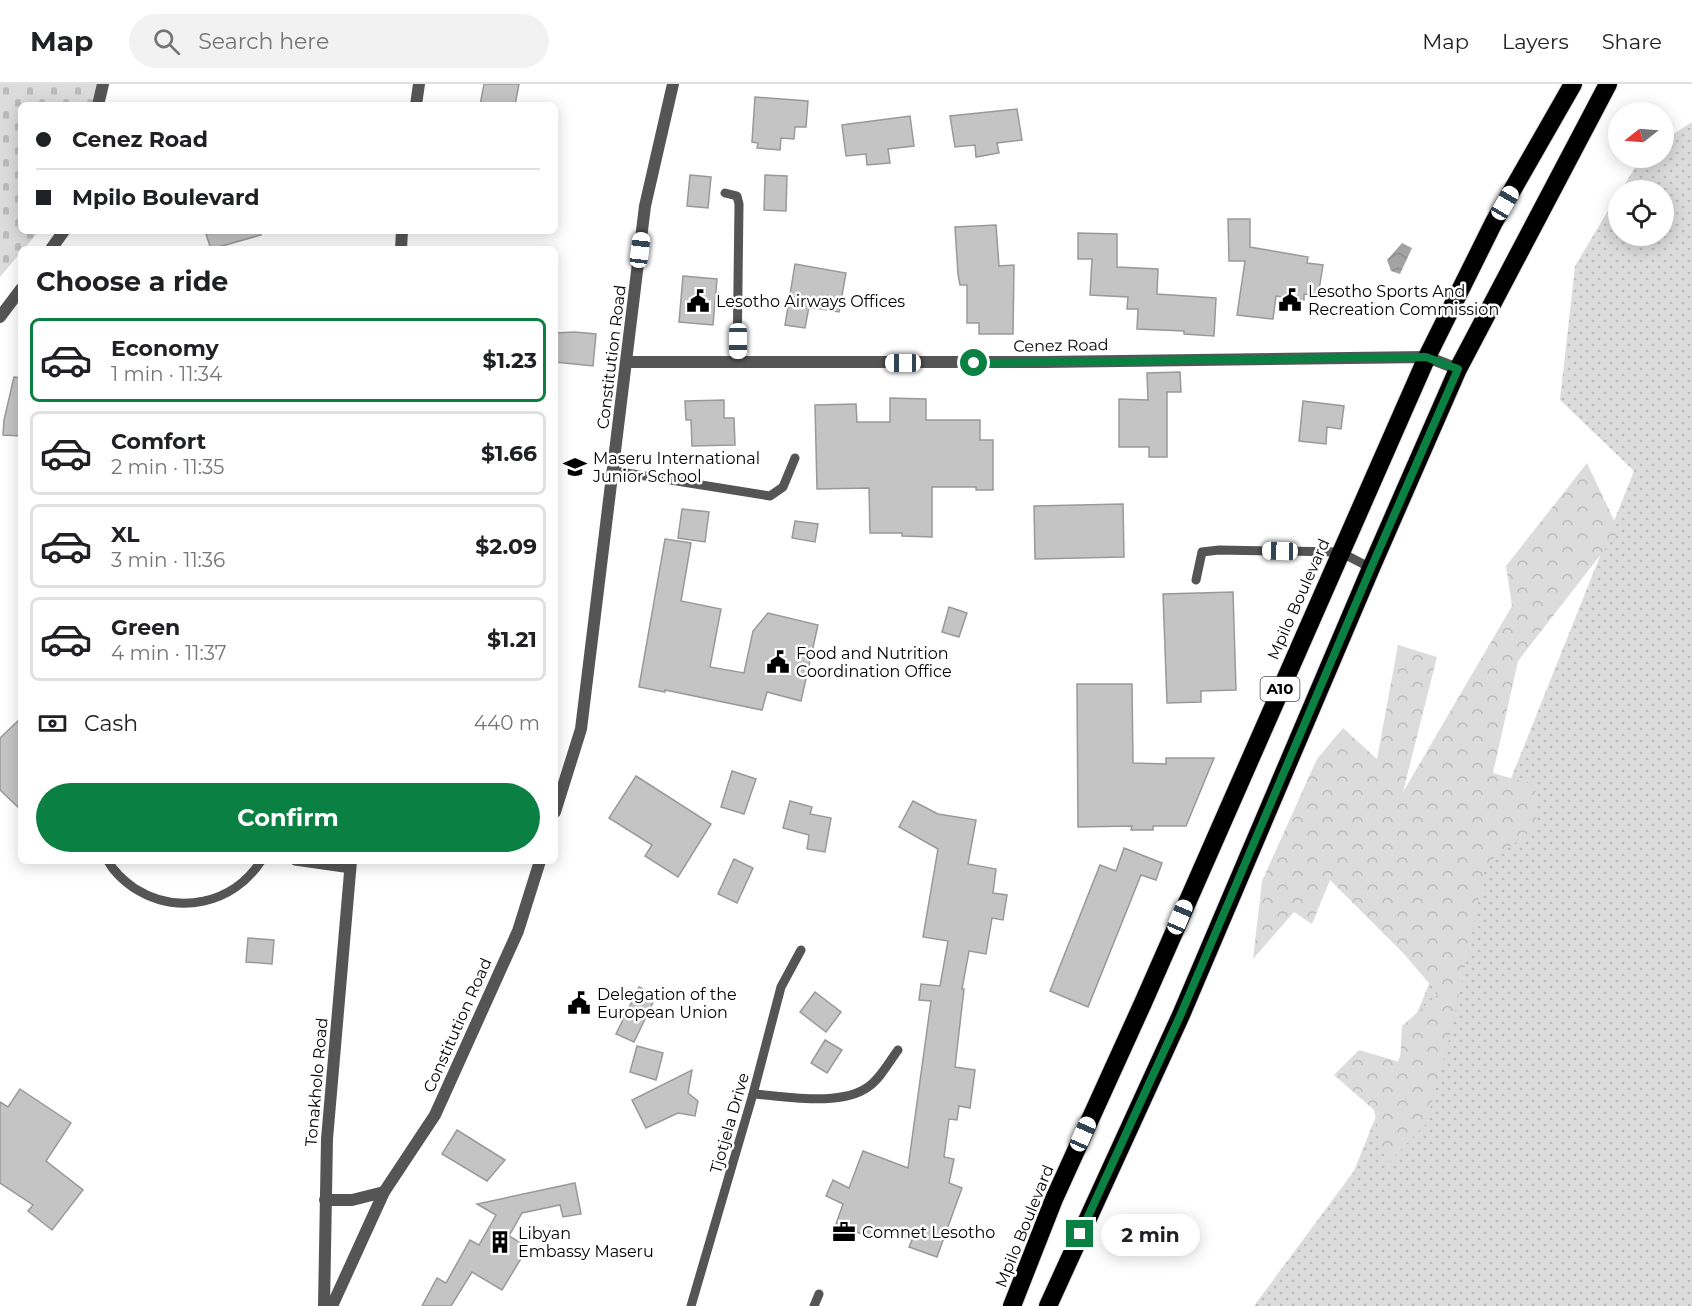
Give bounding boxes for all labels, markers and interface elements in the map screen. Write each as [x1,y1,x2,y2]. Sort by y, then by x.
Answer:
search box [129,14,549,68]
text: Map [30,24,93,58]
icon: search [150,25,183,58]
text: Search here [198,28,329,55]
text: Map [1422,29,1469,54]
text: Layers [1502,29,1569,54]
text: Share [1602,29,1662,54]
north arrow [1608,102,1674,168]
map controls [1608,102,1674,246]
text: Cenez Road [72,126,208,153]
button: locate [1608,180,1674,246]
car [1488,183,1522,223]
text: Mpilo Boulevard [72,184,259,211]
car [629,231,651,269]
text: Choose a ride [36,265,228,298]
place label: Lesotho Sports And Recreation Commission [1308,282,1499,319]
street label: Constitution Road [593,284,630,430]
public building icon: Lesotho Sports And Recreation Commission [1277,287,1303,313]
public building icon: Lesotho Airways Offices [685,288,711,314]
place label: Lesotho Airways Offices [716,292,905,311]
car [729,323,747,359]
icon: car [39,333,93,387]
text: Economy [111,335,219,362]
street label: Cenez Road [1013,335,1109,356]
text: $1.23 [483,347,537,374]
route start [960,349,987,376]
car [885,354,921,372]
text: 1 min · 11:34 [111,362,222,386]
icon: car [39,426,93,480]
text: Comfort [111,428,206,455]
text: $1.66 [481,440,537,467]
place label: Maseru International Junior School [592,449,760,486]
school or university icon: Maseru International Junior School [562,454,588,480]
text: 2 min · 11:35 [111,455,224,479]
icon: car [39,519,93,573]
text: XL [111,521,140,548]
text: $2.09 [475,533,537,560]
street label: Mpilo Boulevard [1263,536,1334,663]
car [1262,542,1298,560]
text: 3 min · 11:36 [111,548,225,572]
icon: car [39,612,93,666]
text: Green [111,614,180,641]
text: $1.21 [487,626,537,653]
text: 4 min · 11:37 [111,641,227,665]
place label: Food and Nutrition Coordination Office [796,644,952,681]
public building icon: Food and Nutrition Coordination Office [765,649,791,675]
road number: A10 [1260,677,1300,701]
icon: cash [36,707,69,740]
text: Cash [84,710,138,737]
text: 440 m [474,711,540,735]
button: Confirm [36,783,540,852]
car [1165,897,1195,937]
street label: Constitution Road [419,955,496,1095]
place label: Delegation of the European Union [597,985,737,1022]
public building icon: Delegation of the European Union [566,990,592,1016]
street label: Tonakholo Road [301,1017,332,1147]
street label: Tjotjela Drive [706,1071,753,1176]
car [1067,1114,1099,1154]
street label: Mpilo Boulevard [991,1162,1058,1290]
callout: 2 min [1101,1213,1200,1255]
office icon: Comnet Lesotho [831,1219,857,1245]
route end [1066,1220,1093,1247]
place label: Comnet Lesotho [862,1223,995,1242]
text: 2 min [1121,1223,1180,1247]
place label: Libyan Embassy Maseru [518,1224,654,1261]
building icon: Libyan Embassy Maseru [487,1229,513,1255]

